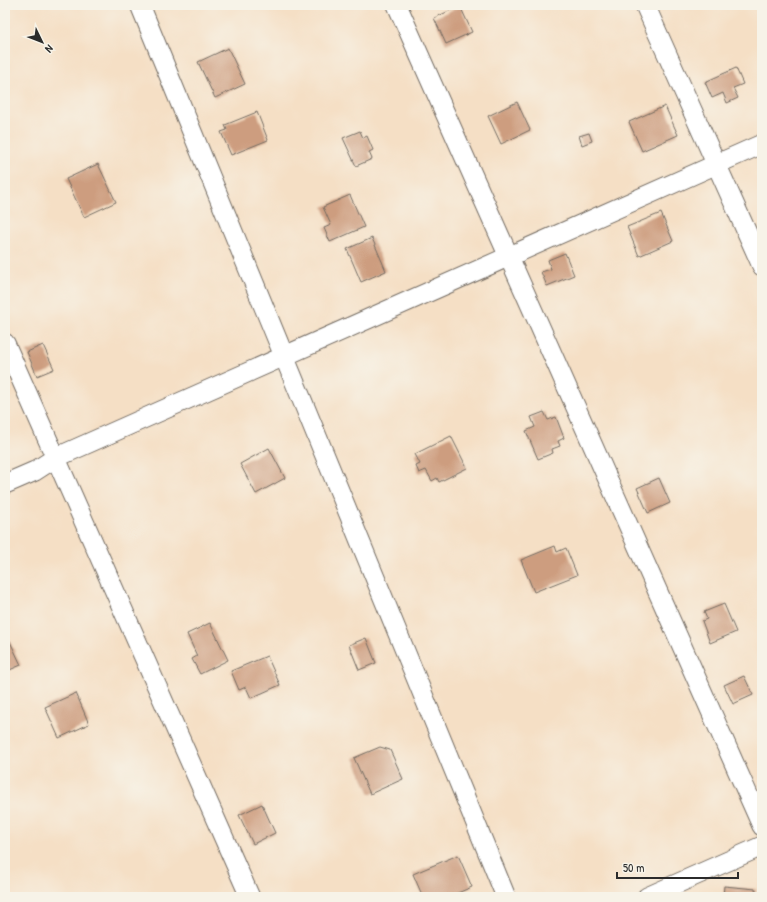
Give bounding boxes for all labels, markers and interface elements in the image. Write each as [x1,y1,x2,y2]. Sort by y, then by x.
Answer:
north arrow [22,22,62,62]
text: N [42,42,56,56]
scale bar [617,854,738,880]
text: 50 m [623,859,644,876]

